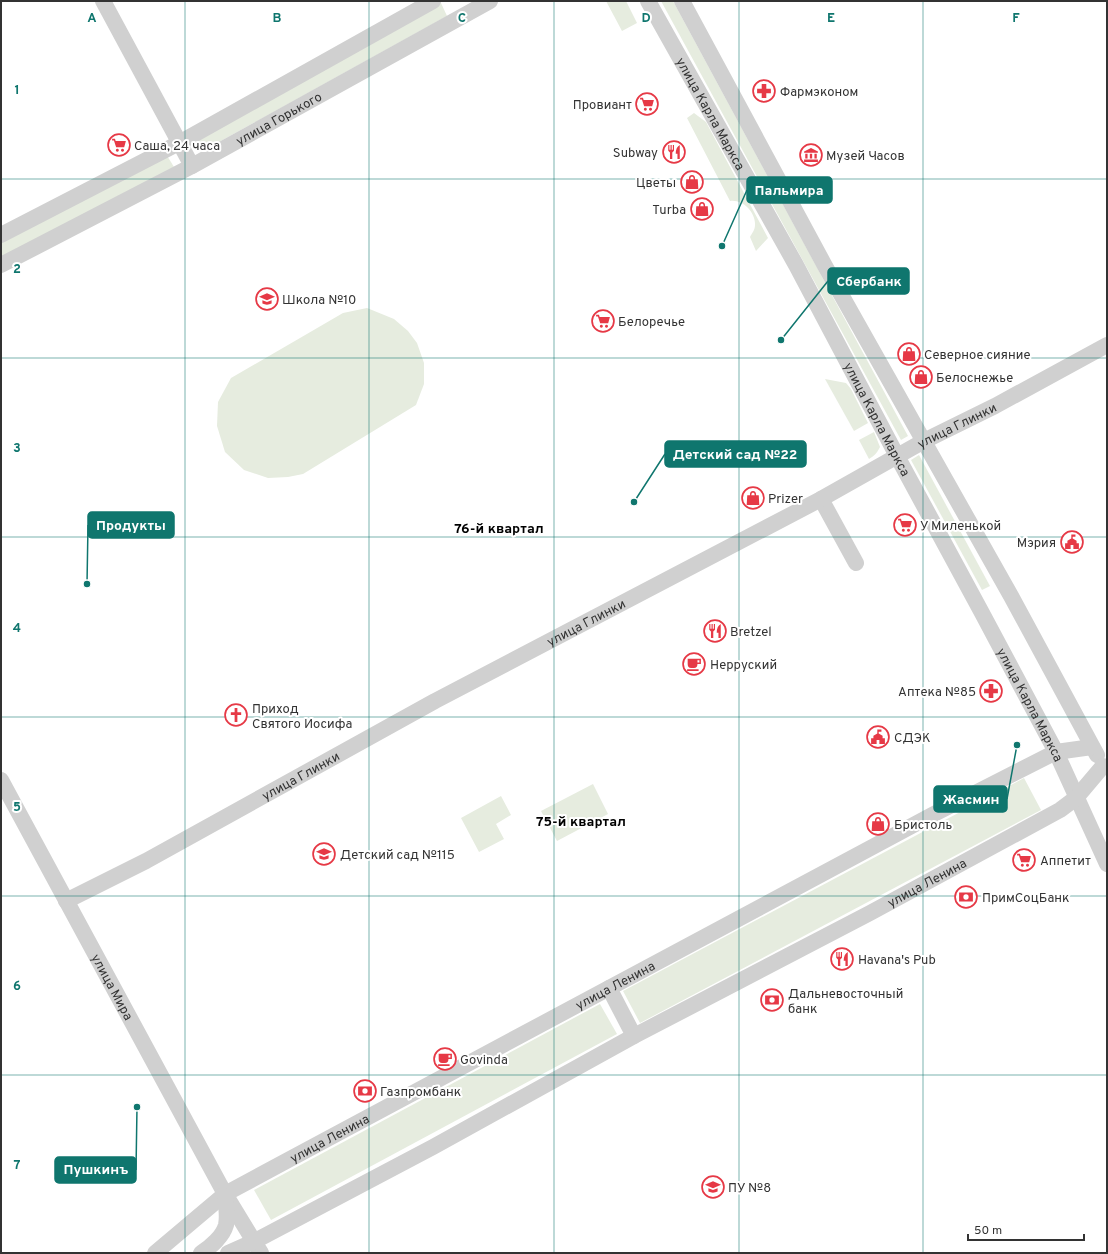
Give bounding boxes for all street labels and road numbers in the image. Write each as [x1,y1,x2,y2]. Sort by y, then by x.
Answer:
street label: улица Карла Маркса [671,55,747,174]
street label: улица Горького [234,90,325,150]
street label: улица Карла Маркса [839,360,913,480]
street label: улица Глинки [915,400,1000,453]
street label: улица Глинки [545,597,629,651]
street label: улица Карла Маркса [992,646,1065,765]
street label: улица Глинки [260,749,343,805]
street label: улица Ленина [885,856,970,912]
street label: улица Мира [87,952,135,1024]
street label: улица Ленина [573,959,658,1014]
street label: улица Ленина [288,1112,373,1167]

